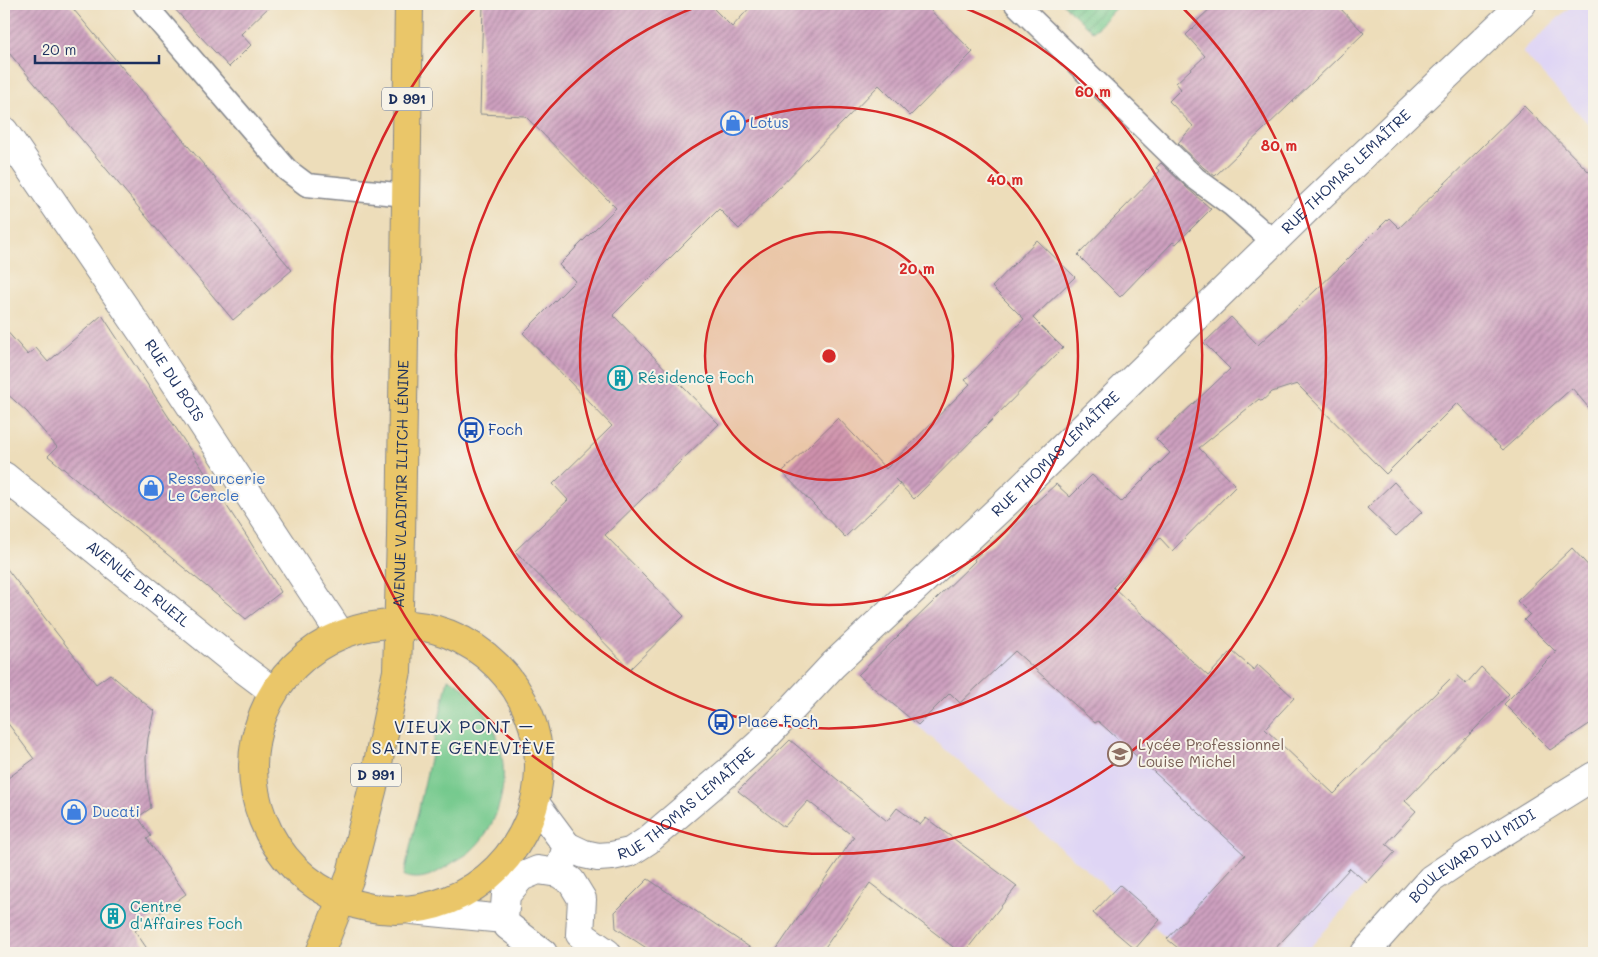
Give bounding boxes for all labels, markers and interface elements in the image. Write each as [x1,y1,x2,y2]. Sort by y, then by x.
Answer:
scale bar [35,32,159,64]
text: 20 m [42,39,76,59]
text: 60 m [1075,81,1111,101]
road number: D 991 [382,88,432,110]
street label: RUE THOMAS LEMAÎTRE [1277,104,1415,238]
shop icon: Lotus [720,110,746,136]
place label: Lotus [750,112,789,132]
text: 80 m [1261,135,1297,155]
text: 40 m [987,169,1023,189]
text: 20 m [899,258,935,278]
street label: RUE DU BOIS [141,335,209,425]
centre of rings [820,347,838,365]
street label: AVENUE VLADIMIR ILITCH LÉNINE [388,359,413,608]
building icon: Résidence Foch [607,365,633,391]
place label: Résidence Foch [638,367,754,387]
street label: RUE THOMAS LEMAÎTRE [987,386,1124,520]
bus stop icon: Foch [458,417,484,443]
place label: Foch [488,419,523,439]
place label: Ressourcerie Le Cercle [168,468,266,505]
shop icon: Ressourcerie Le Cercle [138,475,164,501]
street label: AVENUE DE RUEIL [83,535,194,631]
bus stop icon: Place Foch [708,709,734,735]
place label: Place Foch [738,711,818,731]
district label: VIEUX PONT – SAINTE GENEVIÈVE [372,714,556,759]
place label: Lycée Professionnel Louise Michel [1138,734,1284,771]
school or university icon: Lycée Professionnel Louise Michel [1107,741,1133,767]
street label: RUE THOMAS LEMAÎTRE [615,742,759,863]
road number: D 991 [351,764,401,786]
shop icon: Ducati [61,799,87,825]
place label: Ducati [92,801,140,821]
street label: BOULEVARD DU MIDI [1404,804,1539,906]
place label: Centre d'Affaires Foch [130,896,242,933]
building icon: Centre d'Affaires Foch [100,903,126,929]

